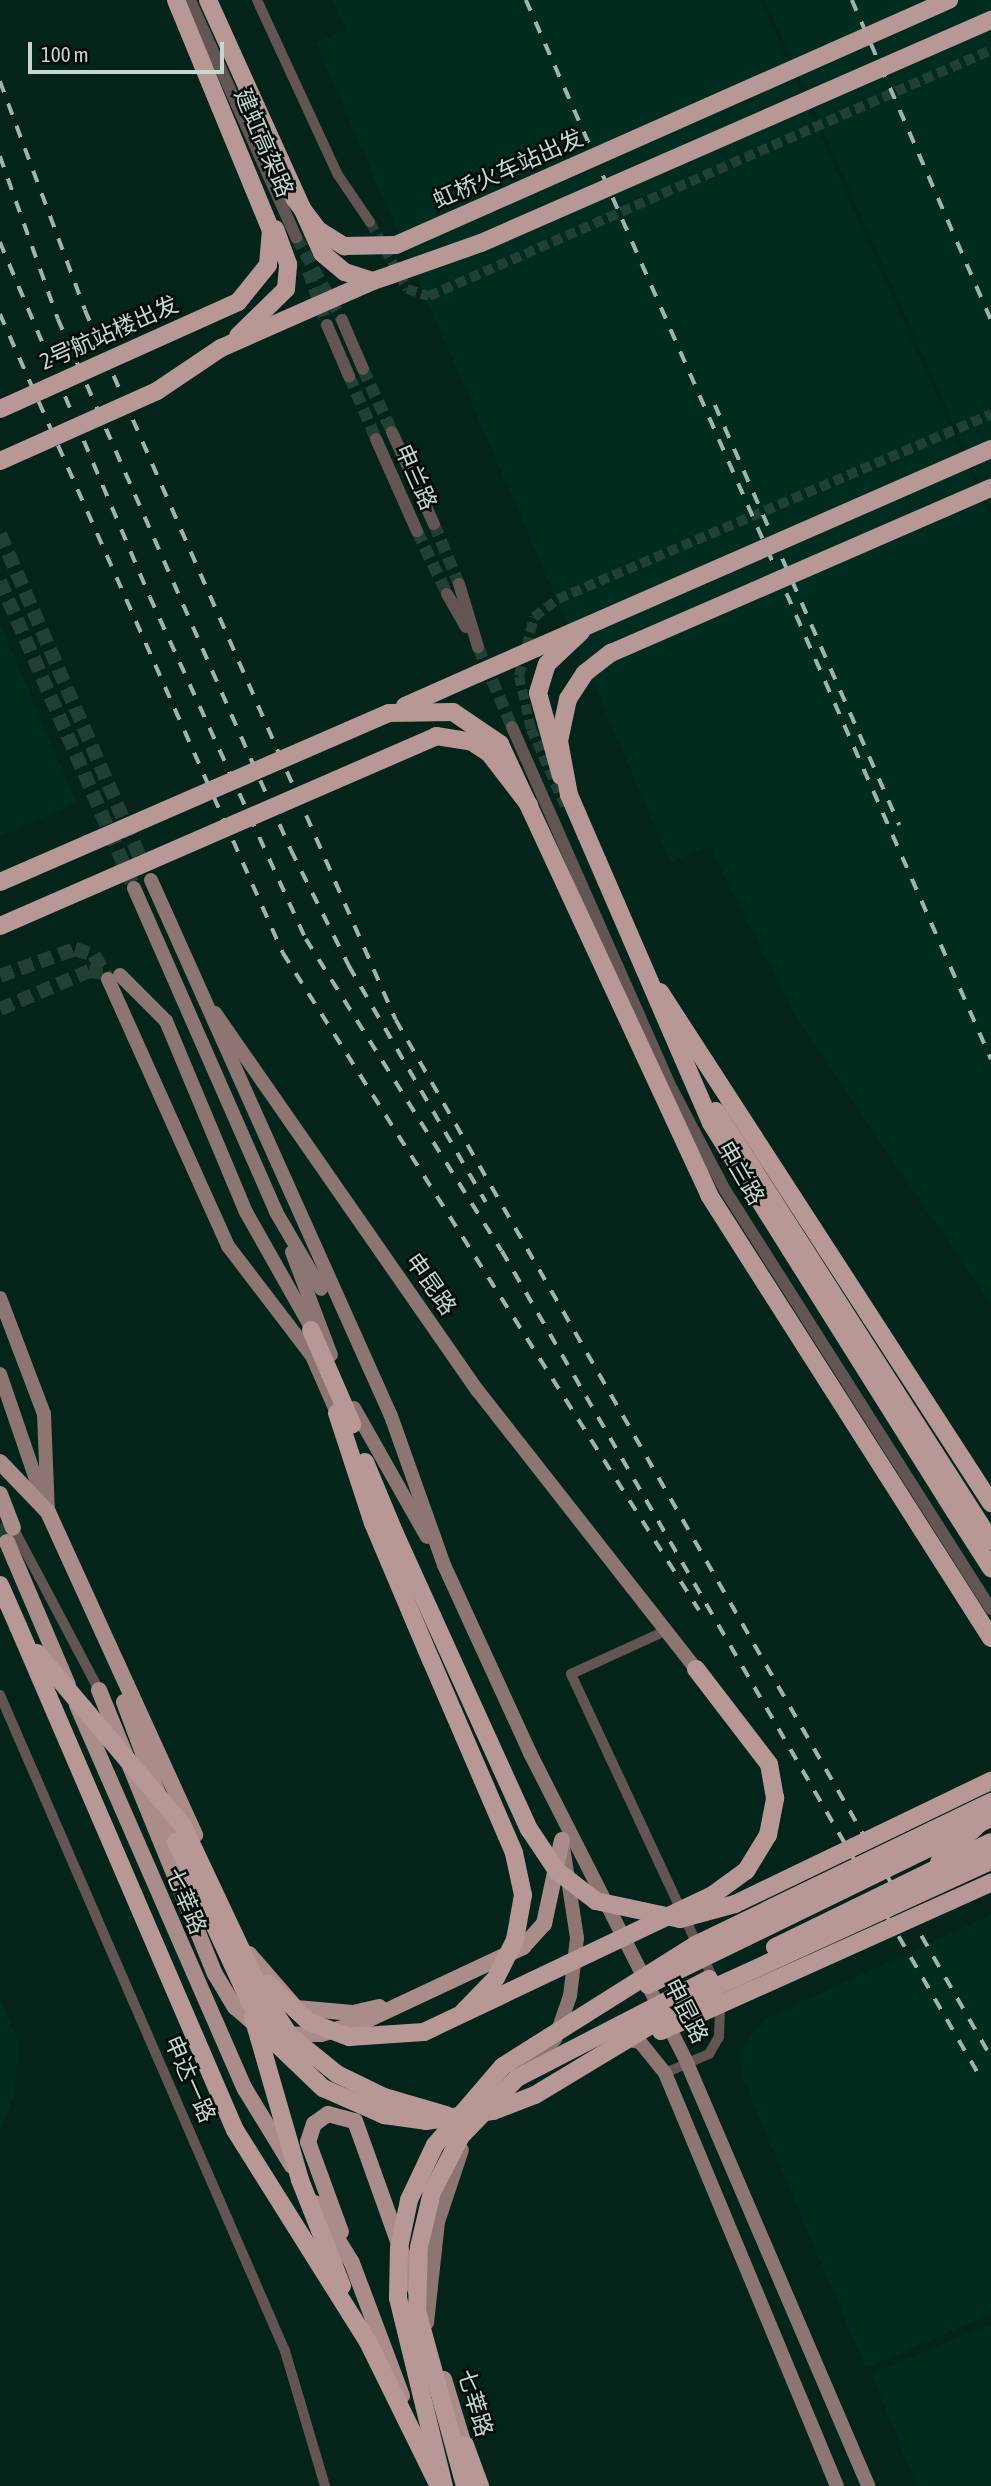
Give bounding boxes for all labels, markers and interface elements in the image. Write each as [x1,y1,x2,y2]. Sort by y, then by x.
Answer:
scale bar [32,28,228,72]
text: 100 m [41,42,89,66]
street label: 建虹高架路 [229,85,299,201]
street label: 虹桥火车站出发 [429,124,587,214]
street label: 2号航站楼出发 [35,290,183,376]
street label: 申兰路 [389,440,443,514]
street label: 申兰路 [712,1136,770,1210]
street label: 申昆路 [400,1248,462,1320]
street label: 七莘路 [160,1864,212,1938]
street label: 申昆路 [658,1974,714,2048]
street label: 申达一路 [159,2031,221,2127]
street label: 七莘路 [452,2366,498,2440]

